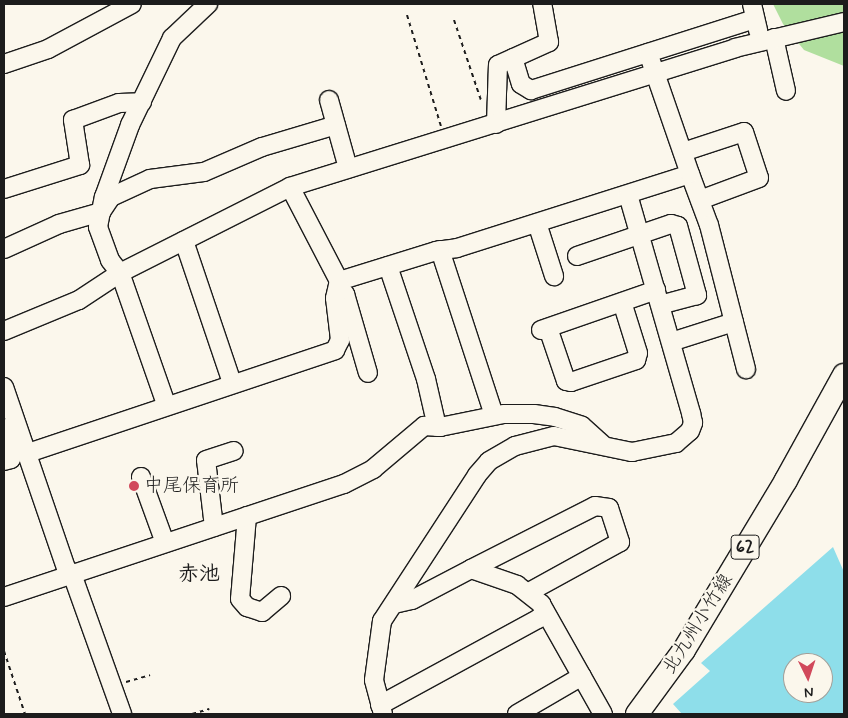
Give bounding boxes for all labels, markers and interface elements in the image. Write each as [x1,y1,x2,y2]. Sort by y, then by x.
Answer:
place label: 中尾保育所 [144,475,239,497]
marker: 中尾保育所 [128,480,140,492]
road number: 62 [730,532,760,562]
district label: 赤池 [178,561,220,587]
street label: 北九州小竹線 [658,570,738,678]
north arrow [783,653,833,703]
text: N [804,683,814,701]

